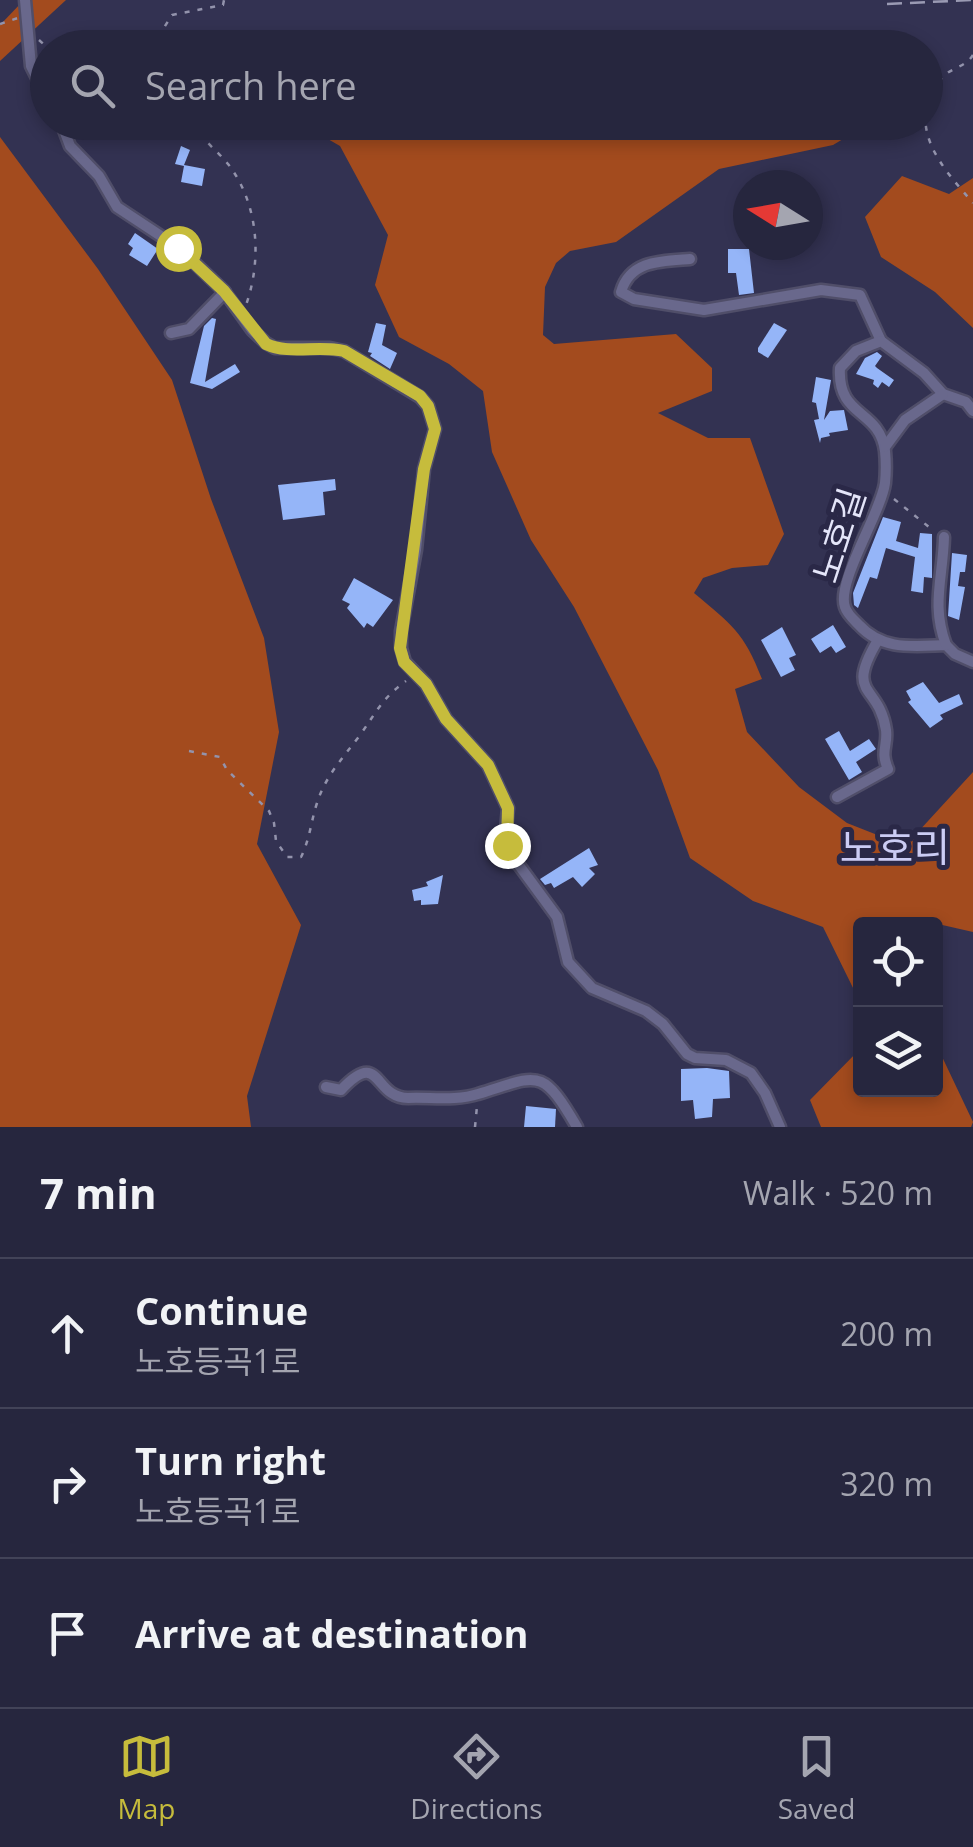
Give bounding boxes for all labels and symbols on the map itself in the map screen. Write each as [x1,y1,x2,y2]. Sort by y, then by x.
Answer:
north arrow [733,170,823,260]
route start [156,226,202,272]
street label: 노호길 [801,482,875,588]
district label: 노호리 [840,819,950,874]
route end [485,823,531,869]

